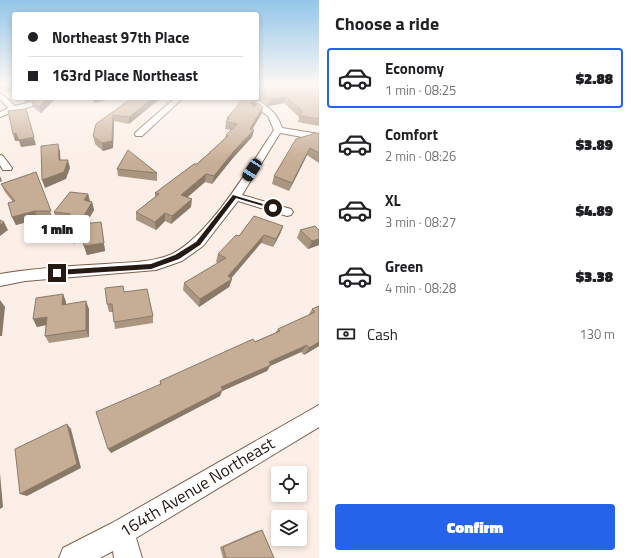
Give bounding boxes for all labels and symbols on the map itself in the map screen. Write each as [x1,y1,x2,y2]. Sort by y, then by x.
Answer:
car [240,157,264,183]
route start [264,199,282,217]
callout: 1 min [24,215,90,243]
route end [48,264,66,282]
street label: 164th Avenue Northeast [115,430,279,544]

